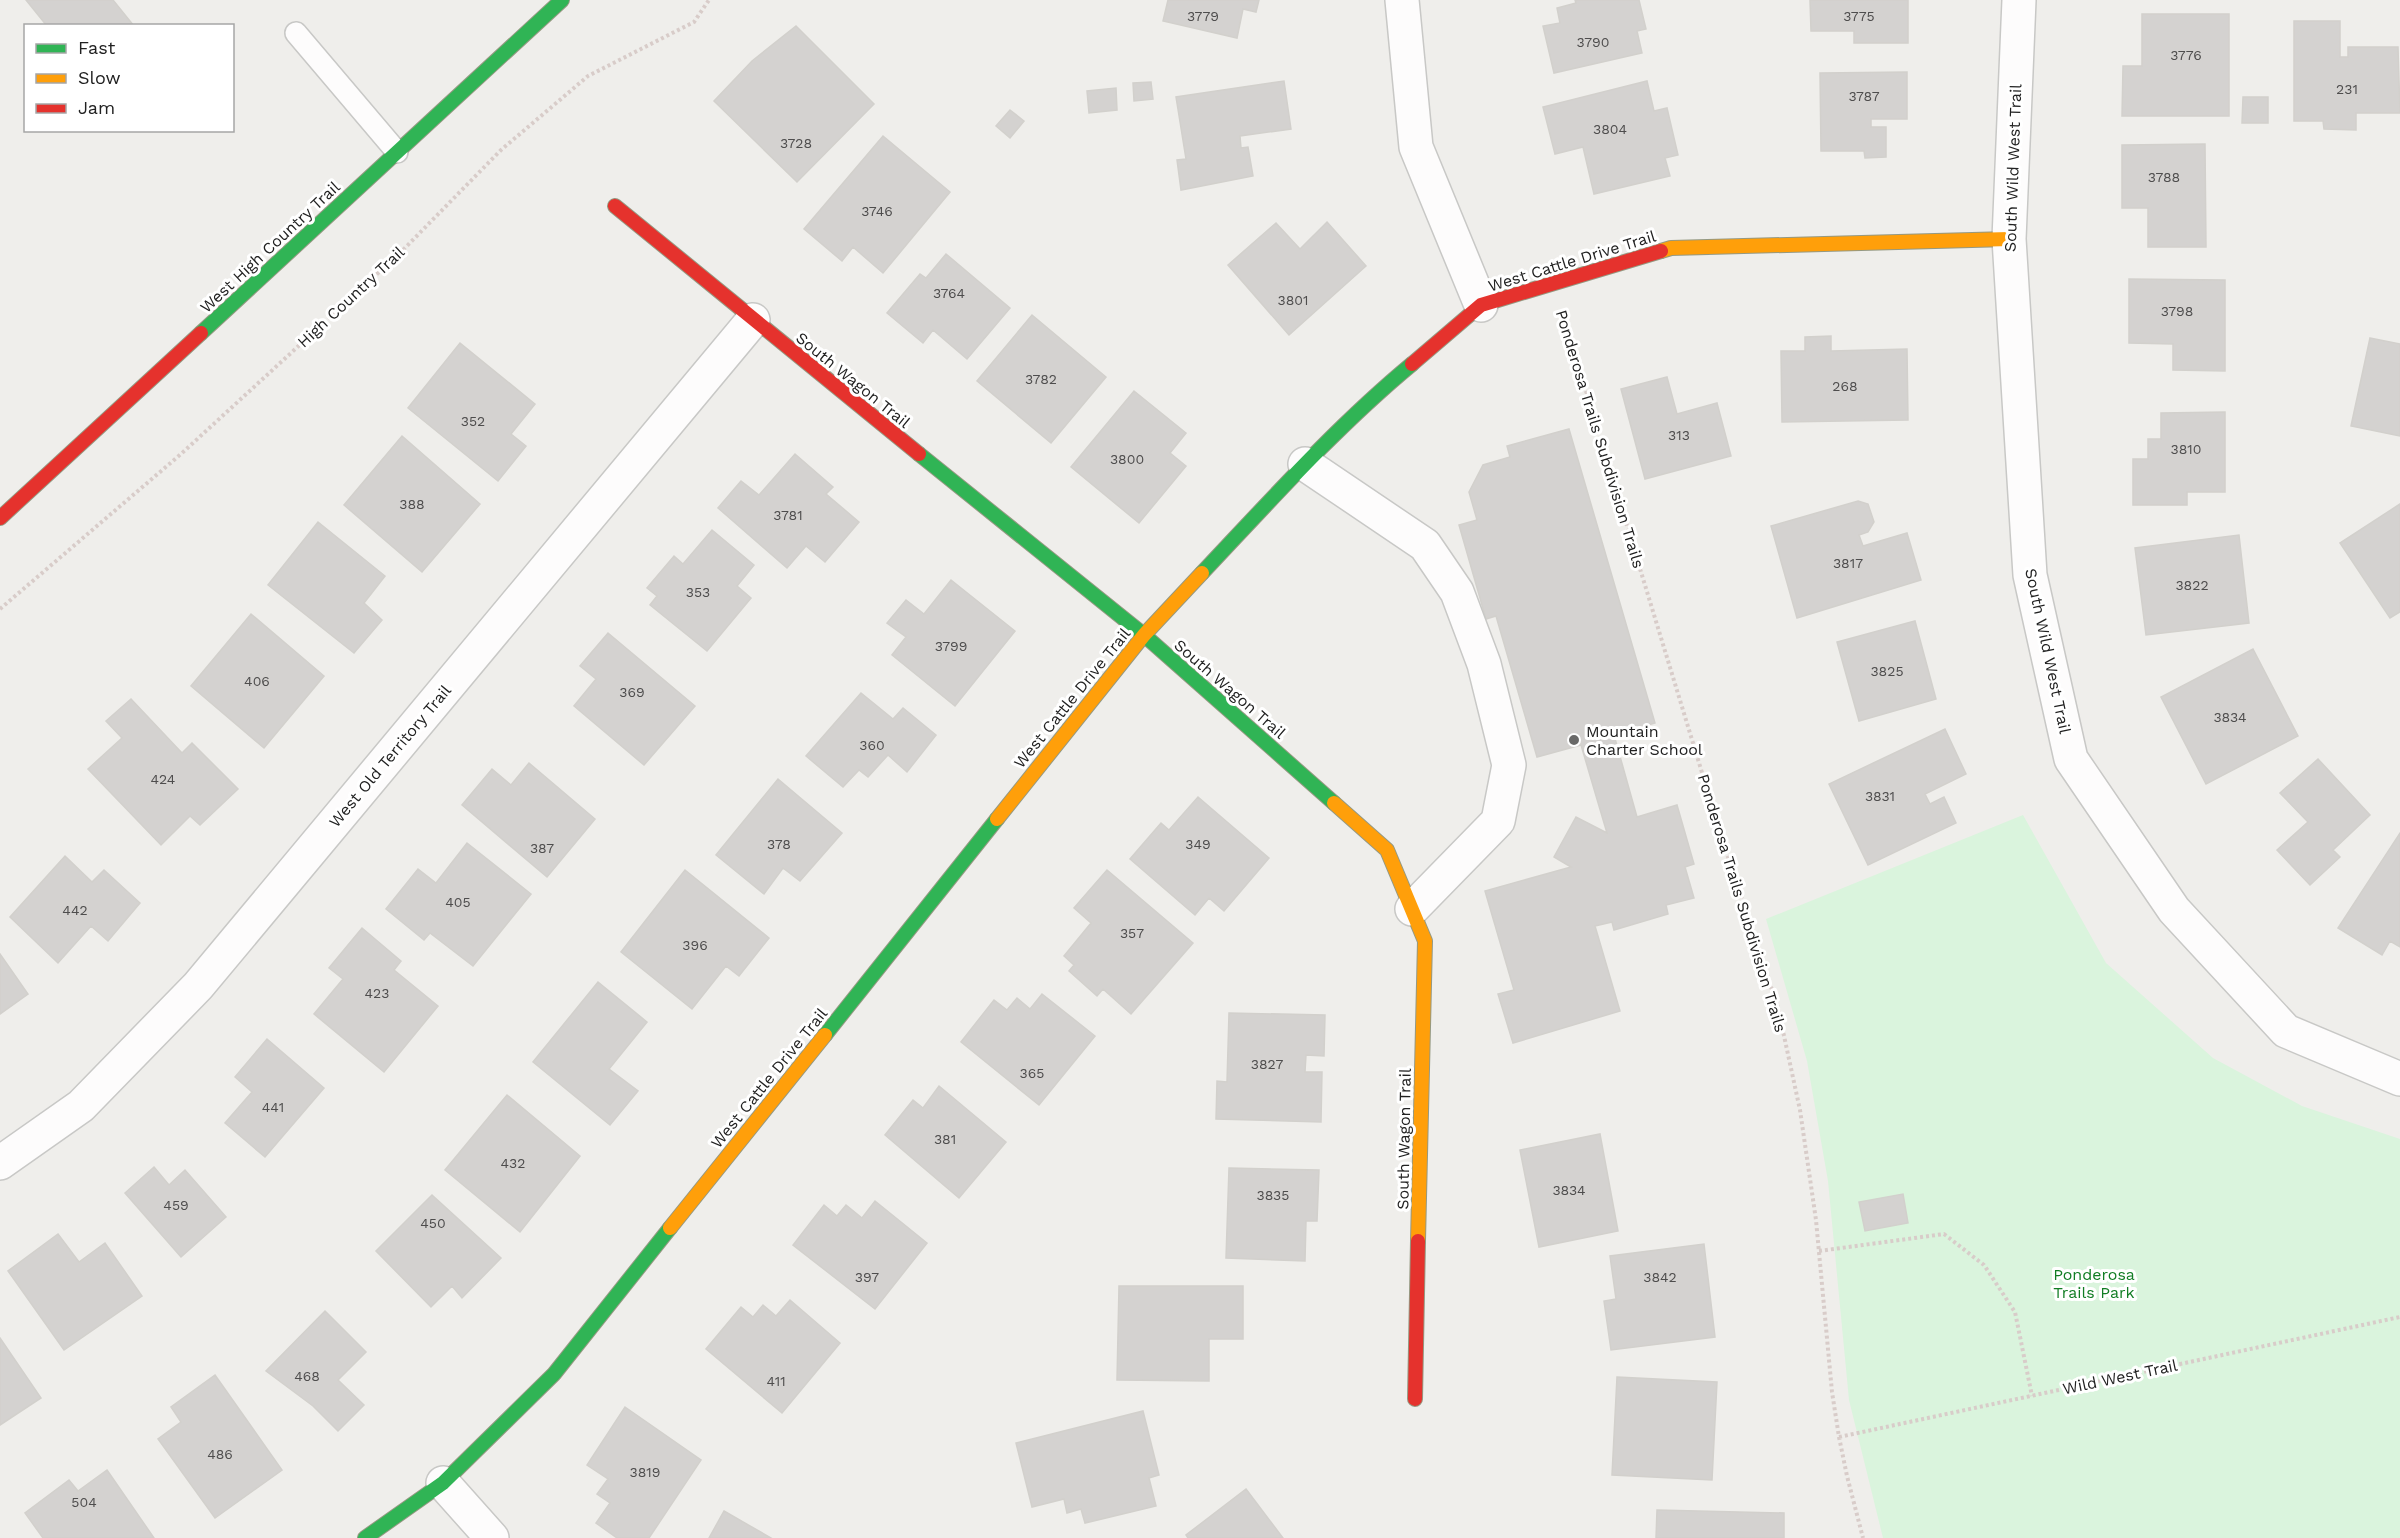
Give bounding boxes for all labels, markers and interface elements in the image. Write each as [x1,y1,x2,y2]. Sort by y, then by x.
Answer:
house number: 3779 [1187,8,1219,24]
house number: 3775 [1843,8,1875,24]
legend [24,24,234,132]
house number: 3790 [1577,34,1609,50]
text: Fast [78,37,116,58]
house number: 3776 [2170,47,2202,63]
text: Slow [78,67,121,88]
house number: 231 [2336,81,2358,97]
street label: South Wild West Trail [2001,83,2025,252]
house number: 3787 [1848,88,1880,104]
text: Jam [78,97,115,118]
house number: 3804 [1593,121,1627,137]
house number: 3728 [780,135,812,151]
house number: 3788 [2148,169,2180,185]
street label: West High Country Trail [196,177,344,317]
house number: 3746 [861,203,893,219]
street label: West Cattle Drive Trail [1486,226,1658,296]
street label: High Country Trail [294,242,408,351]
house number: 3764 [933,285,965,301]
house number: 3801 [1278,292,1308,308]
house number: 3798 [2161,303,2193,319]
street label: Ponderosa Trails Subdivision Trails [1552,308,1648,570]
street label: South Wagon Trail [792,328,914,432]
house number: 3782 [1025,371,1057,387]
house number: 268 [1832,378,1858,394]
house number: 352 [461,413,485,429]
house number: 313 [1668,427,1690,443]
house number: 3810 [2171,441,2201,457]
house number: 3800 [1110,451,1144,467]
house number: 388 [399,496,425,512]
house number: 3781 [773,507,803,523]
house number: 3817 [1833,555,1863,571]
street label: South Wild West Trail [2021,567,2075,735]
house number: 3822 [2175,577,2209,593]
house number: 353 [686,584,710,600]
street label: West Cattle Drive Trail [1010,624,1134,772]
street label: South Wagon Trail [1170,635,1290,743]
house number: 3799 [935,638,967,654]
house number: 3825 [1870,663,1904,679]
house number: 406 [244,673,270,689]
street label: West Old Territory Trail [325,681,455,831]
house number: 369 [619,684,645,700]
house number: 3834 [2213,709,2247,725]
place label: Mountain Charter School [1586,722,1703,759]
marker: Mountain Charter School [1567,733,1581,747]
house number: 360 [859,737,885,753]
house number: 424 [151,771,175,787]
street label: Ponderosa Trails Subdivision Trails [1694,772,1790,1034]
house number: 3831 [1865,788,1895,804]
house number: 378 [767,836,791,852]
house number: 349 [1185,836,1211,852]
house number: 387 [530,840,554,856]
house number: 405 [445,894,471,910]
house number: 442 [62,902,88,918]
house number: 357 [1120,925,1144,941]
house number: 396 [682,937,708,953]
house number: 423 [365,985,389,1001]
street label: West Cattle Drive Trail [707,1004,831,1152]
house number: 3827 [1251,1056,1283,1072]
house number: 365 [1020,1065,1044,1081]
street label: South Wagon Trail [1393,1068,1415,1210]
house number: 441 [262,1099,284,1115]
house number: 381 [934,1131,956,1147]
house number: 432 [501,1155,525,1171]
house number: 3834 [1552,1182,1586,1198]
house number: 3835 [1257,1187,1289,1203]
house number: 459 [163,1197,189,1213]
house number: 450 [420,1215,446,1231]
park label: Ponderosa Trails Park [2053,1265,2135,1302]
house number: 397 [855,1269,879,1285]
house number: 3842 [1643,1269,1677,1285]
street label: Wild West Trail [2061,1356,2179,1398]
house number: 468 [294,1368,320,1384]
house number: 411 [766,1373,786,1389]
house number: 486 [207,1446,233,1462]
house number: 3819 [630,1464,660,1480]
house number: 504 [71,1494,97,1510]

